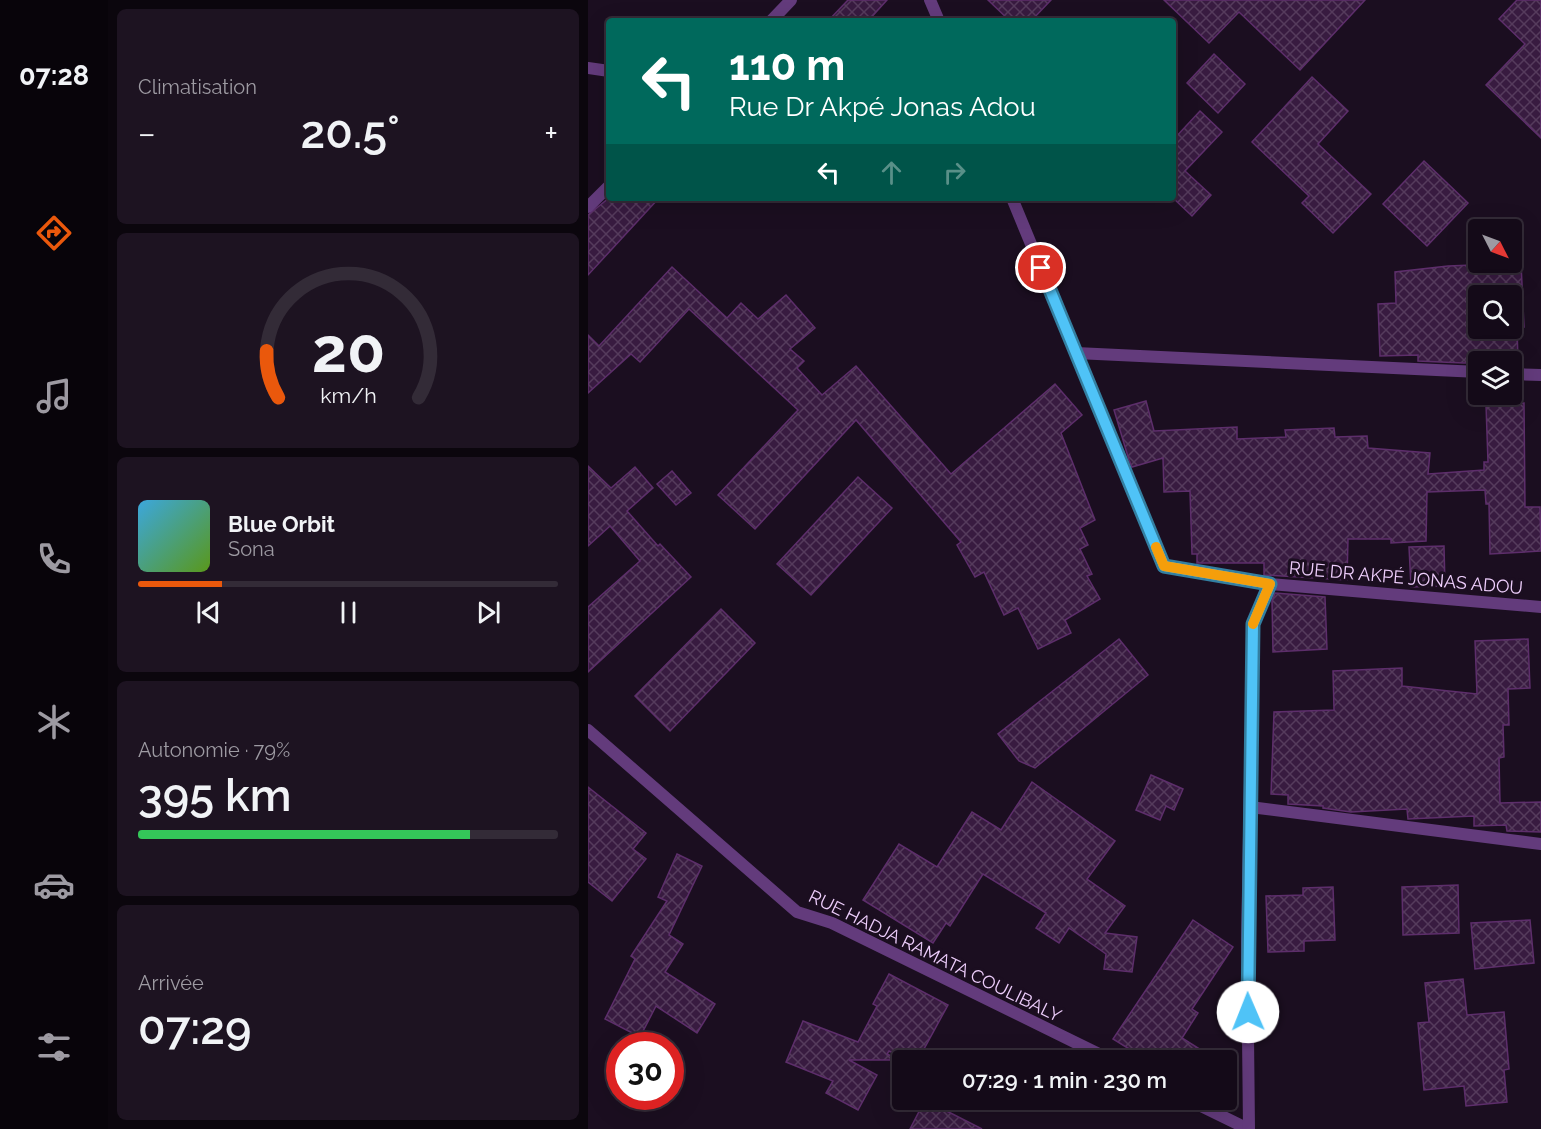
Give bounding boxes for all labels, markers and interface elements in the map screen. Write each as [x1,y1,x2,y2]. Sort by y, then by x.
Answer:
text: 110 m [729,41,845,90]
icon: left [630,42,708,120]
text: 07:28 [19,60,89,91]
text: Climatisation [138,75,257,99]
text: Rue Dr Akpé Jonas Adou [729,91,1036,122]
text: 20.5° [300,106,400,159]
text: − [138,114,156,153]
text: + [544,114,558,153]
icon: left [812,156,845,189]
icon: ahead [875,156,908,189]
icon: right [938,156,971,189]
icon: directions [33,212,75,254]
north arrow [1468,219,1522,273]
map controls [1468,219,1522,405]
pin [1015,242,1066,293]
icon: arrive [1024,251,1057,284]
button: search [1468,285,1522,339]
text: 20 [311,313,385,387]
button: layers [1468,351,1522,405]
icon: music [33,375,75,417]
text: km/h [320,383,376,408]
text: Blue Orbit [228,511,335,537]
text: Sona [228,537,275,561]
icon: phone [33,538,75,580]
street label: RUE DR AKPÉ JONAS ADOU [1288,556,1524,598]
icon: previous [192,596,225,629]
icon: pause [332,596,365,629]
icon: next [472,596,505,629]
icon: climate [33,701,75,743]
text: Autonomie · 79% [138,738,290,762]
text: 395 km [138,769,292,822]
icon: car [33,864,75,906]
street label: RUE HADJA RAMATA COULIBALY [806,885,1065,1026]
text: Arrivée [138,971,204,995]
position arrow [1216,980,1280,1044]
text: 07:29 [138,1002,252,1055]
icon: filters [33,1026,75,1068]
speed limit sign: 30 [606,1032,684,1110]
text: 07:29 · 1 min · 230 m [962,1067,1167,1093]

